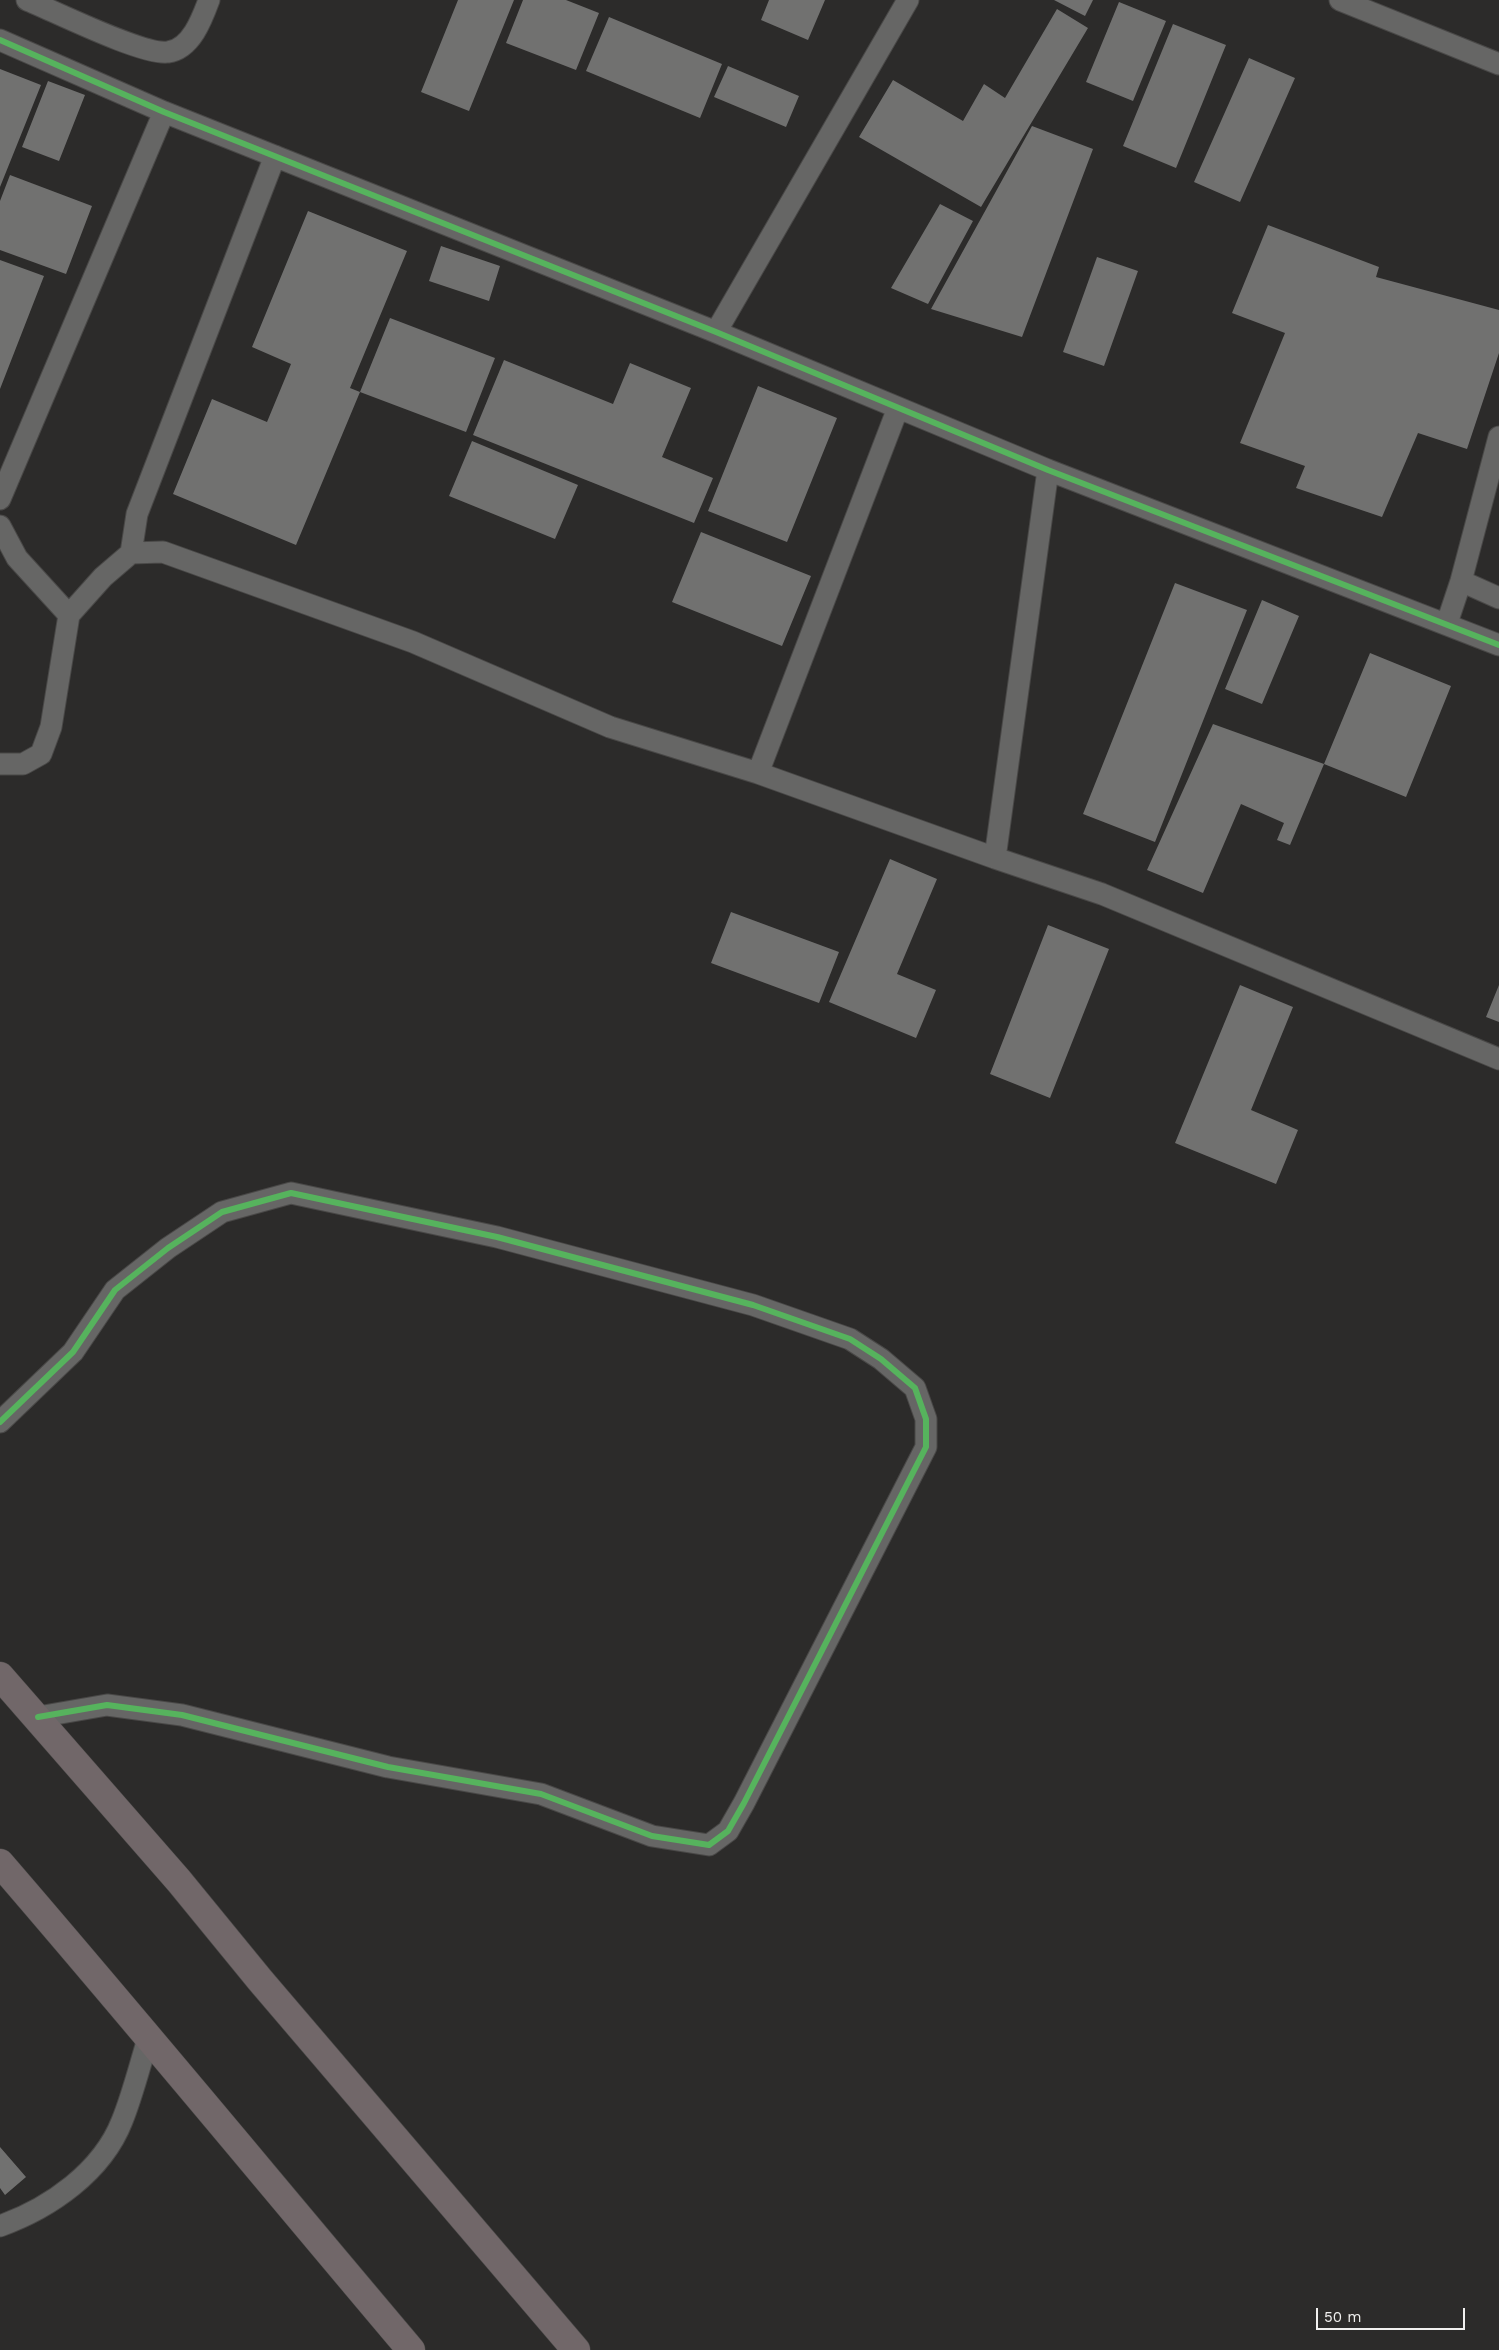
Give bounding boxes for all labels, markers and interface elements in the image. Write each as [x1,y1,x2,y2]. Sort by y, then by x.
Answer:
scale bar [1319,2298,1468,2330]
text: 50 m [1324,2308,1361,2326]

